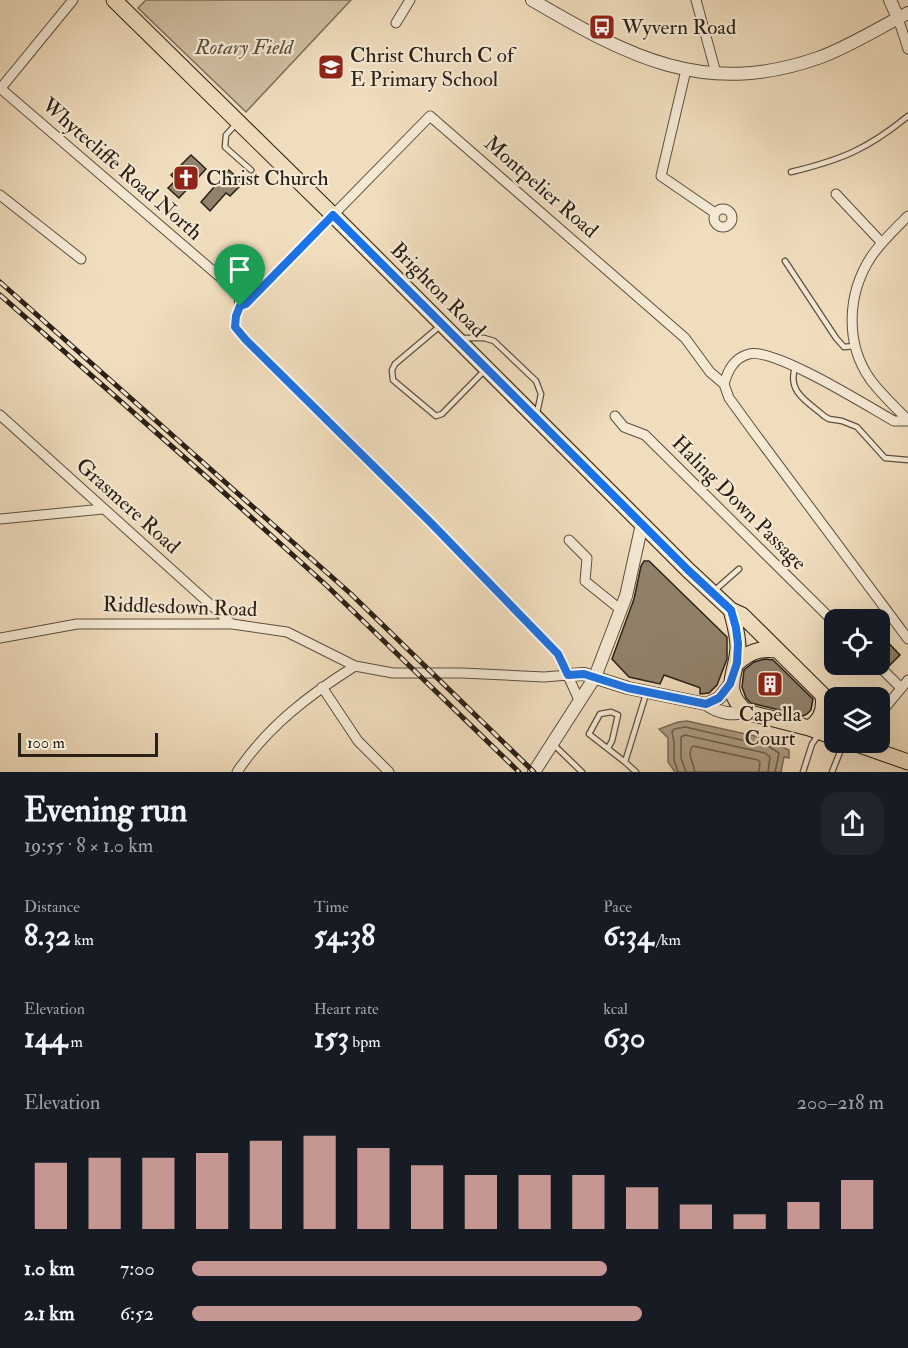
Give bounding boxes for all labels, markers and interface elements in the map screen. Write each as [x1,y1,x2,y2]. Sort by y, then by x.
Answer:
bus stop icon: Wyvern Road [587,12,617,42]
place label: Wyvern Road [621,14,737,41]
park label: Rotary Field [194,34,294,61]
place label: Christ Church C of E Primary School [350,42,517,93]
school or university icon: Christ Church C of E Primary School [316,52,346,82]
street label: Whytecliffe Road North [35,91,208,246]
street label: Montpelier Road [478,130,604,244]
church icon: Christ Church [171,163,201,193]
place label: Christ Church [206,165,329,192]
street label: Brighton Road [385,237,492,344]
pin [214,244,265,306]
icon: arrive [223,253,256,286]
street label: Haling Down Passage [666,430,812,576]
street label: Grasmere Road [70,452,186,560]
street label: Riddlesdown Road [102,591,259,623]
map controls [824,609,890,753]
button: locate [824,609,890,675]
building icon: Capella Court [755,669,785,699]
button: layers [824,687,890,753]
place label: Capella Court [739,701,802,752]
scale bar [18,730,158,758]
text: 100 m [27,733,65,753]
text: Evening run [24,790,187,831]
button: share [821,792,884,855]
text: 19:55 · 8 × 1.0 km [24,833,153,858]
text: Distance [24,897,80,917]
text: Time [314,897,349,917]
text: Pace [603,897,632,917]
text: 8.32 [24,917,71,954]
text: 54:38 [314,917,375,954]
text: 6:34 [603,917,653,954]
text: km [71,930,94,950]
text: /km [653,930,681,950]
text: Elevation [24,999,85,1019]
text: Heart rate [314,999,379,1019]
text: kcal [603,999,628,1019]
text: 144 [24,1019,67,1056]
text: 153 [314,1019,349,1056]
text: 630 [603,1019,645,1056]
text: m [67,1032,83,1052]
text: bpm [349,1032,381,1052]
text: Elevation [24,1090,100,1115]
text: 200–218 m [797,1090,884,1115]
text: 1.0 km [24,1256,75,1281]
text: 7:00 [120,1256,155,1281]
text: 2.1 km [24,1301,74,1326]
text: 6:52 [120,1301,154,1326]

